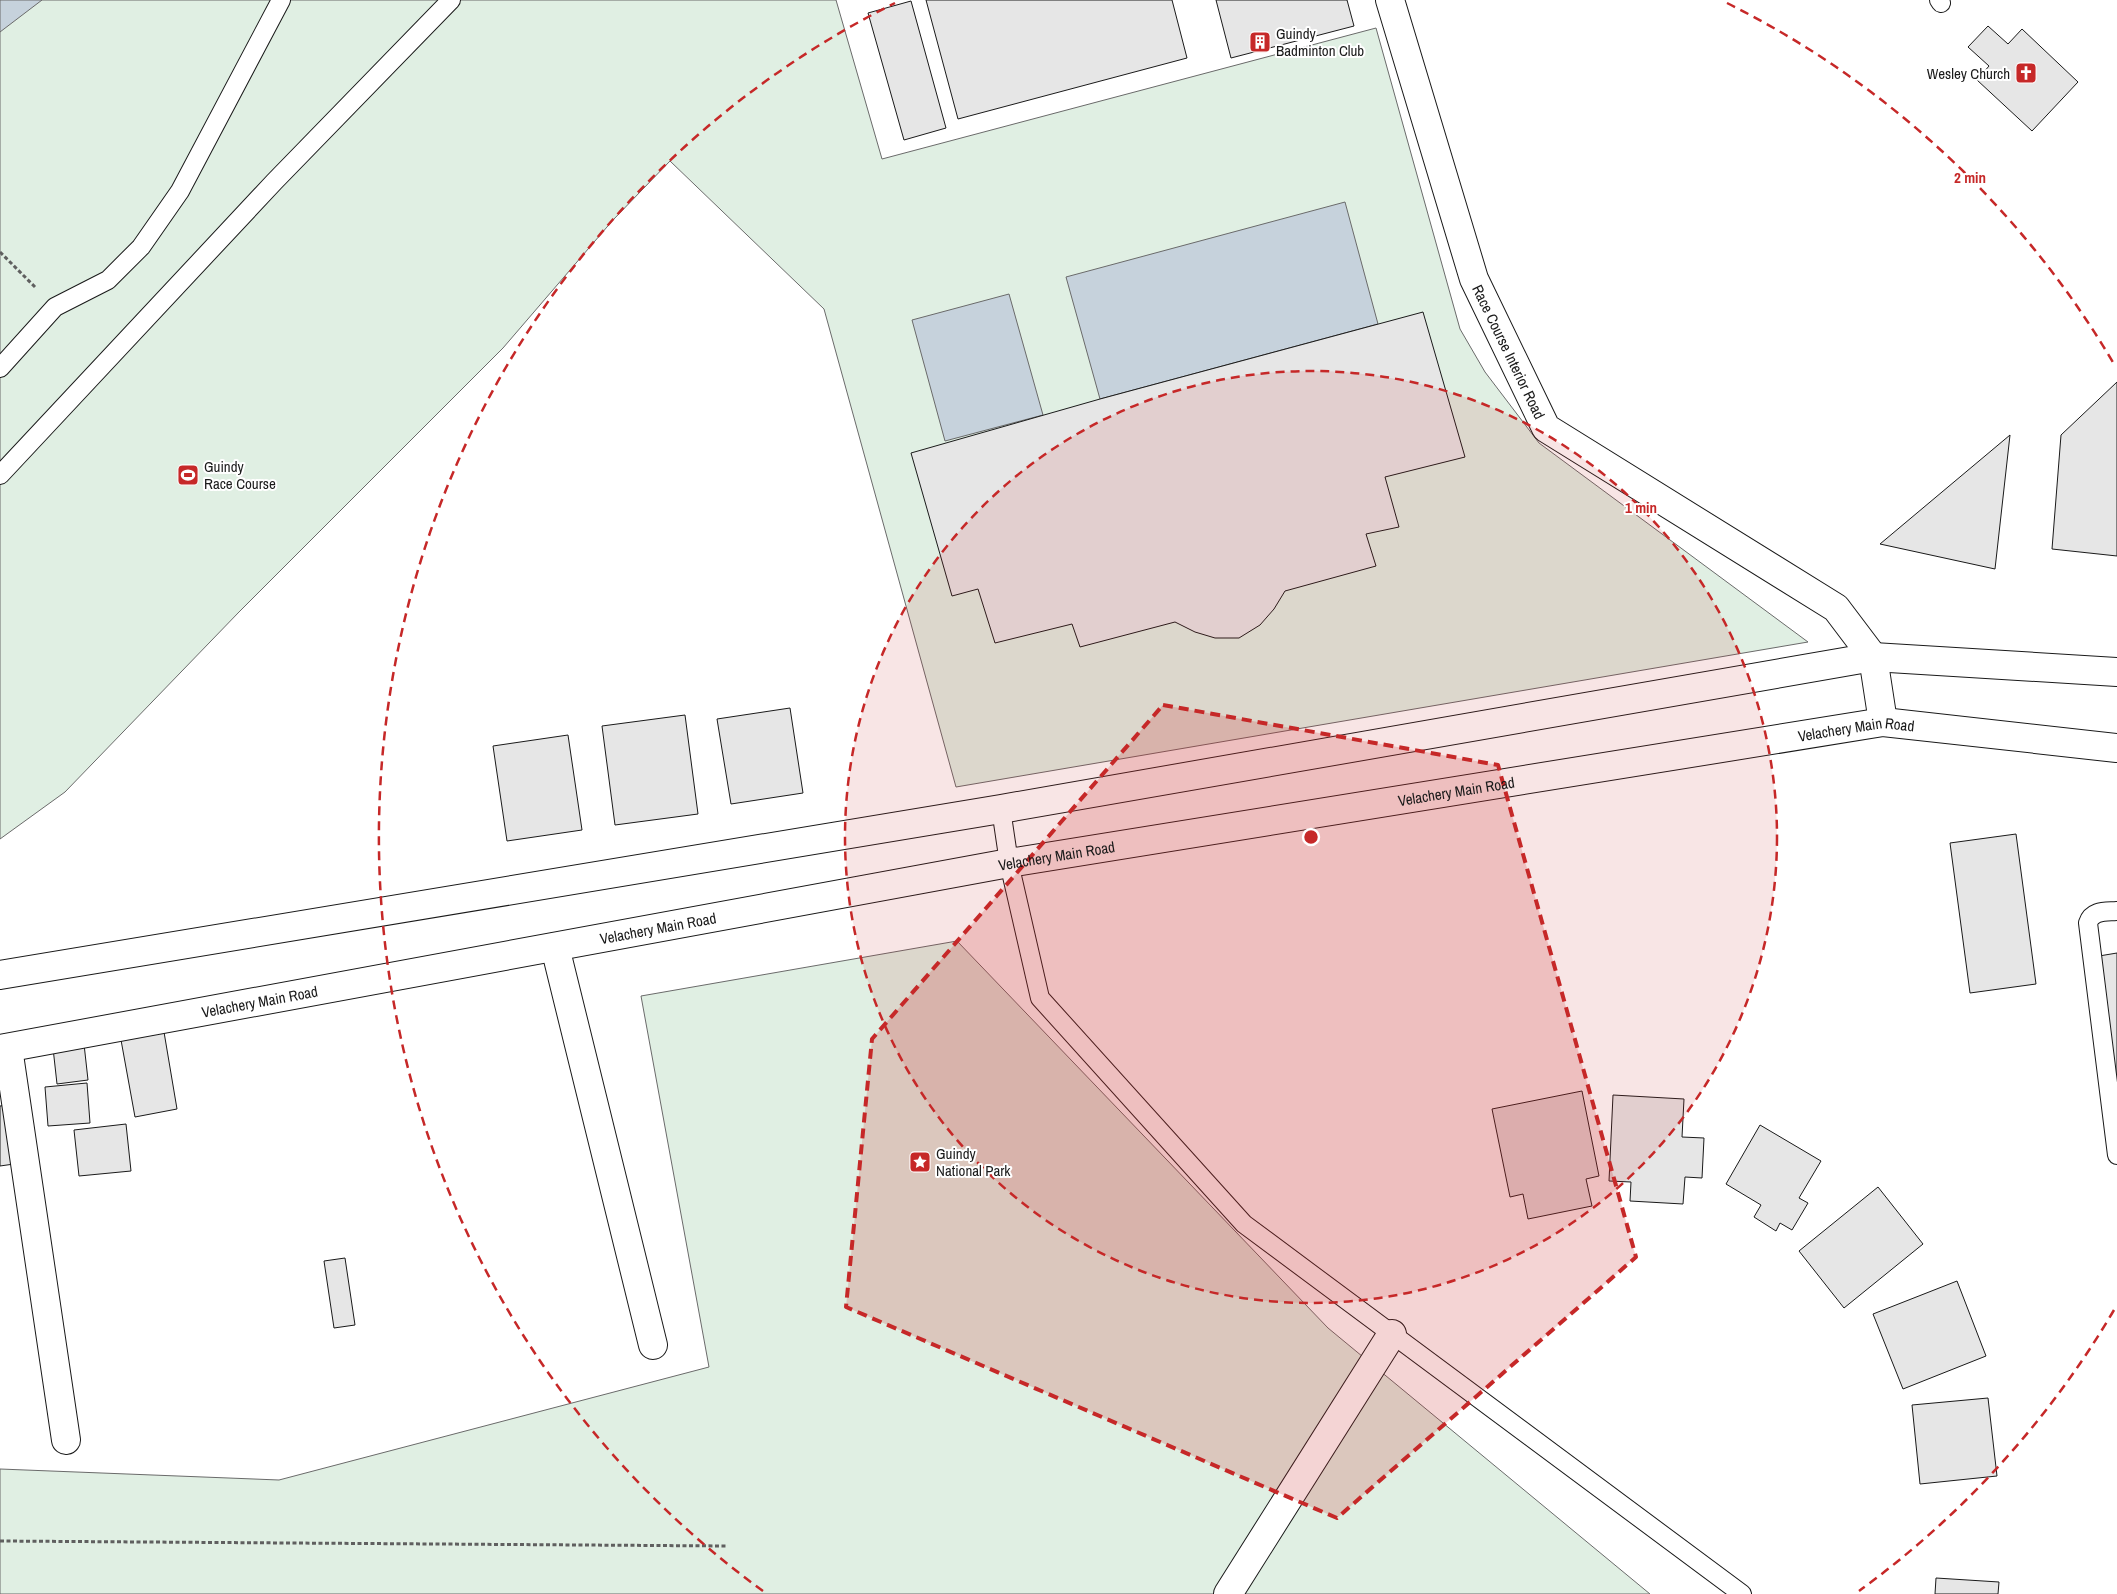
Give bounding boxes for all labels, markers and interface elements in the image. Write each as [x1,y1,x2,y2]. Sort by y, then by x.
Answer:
place label: Guindy Badminton Club [1276,23,1364,61]
building icon: Guindy Badminton Club [1248,30,1272,54]
church icon: Wesley Church [2014,61,2038,85]
place label: Wesley Church [1927,63,2010,84]
text: 2 min [1954,167,1986,188]
street label: Race Course Interior Road [1468,281,1551,422]
place label: Guindy Race Course [204,456,276,494]
sports icon: Guindy Race Course [176,463,200,487]
text: 1 min [1625,497,1657,518]
street label: Velachery Main Road [1796,711,1916,746]
street label: Velachery Main Road [1396,771,1516,811]
centre of rings [1302,828,1320,846]
street label: Velachery Main Road [996,836,1116,875]
street label: Velachery Main Road [598,907,718,949]
street label: Velachery Main Road [200,980,319,1022]
place label: Guindy National Park [936,1143,1011,1181]
place icon: Guindy National Park [908,1150,932,1174]

